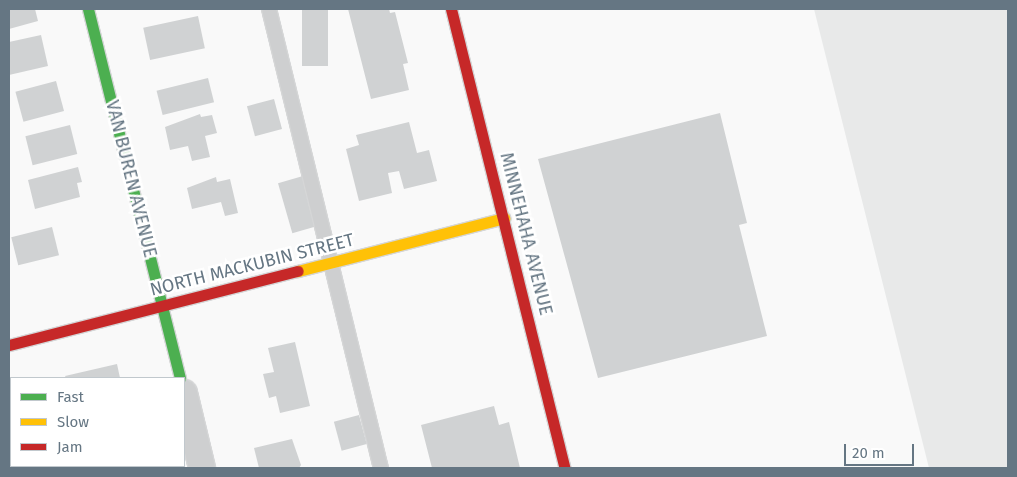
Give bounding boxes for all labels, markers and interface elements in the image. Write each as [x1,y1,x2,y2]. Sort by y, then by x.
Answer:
street label: VAN BUREN AVENUE [101,98,161,260]
street label: MINNEHAHA AVENUE [495,150,557,318]
street label: NORTH MACKUBIN STREET [148,229,356,301]
legend [10,377,185,467]
text: Fast [57,388,84,406]
text: Slow [57,413,89,431]
scale bar [847,434,917,466]
text: Jam [57,438,83,456]
text: 20 m [852,444,885,462]

